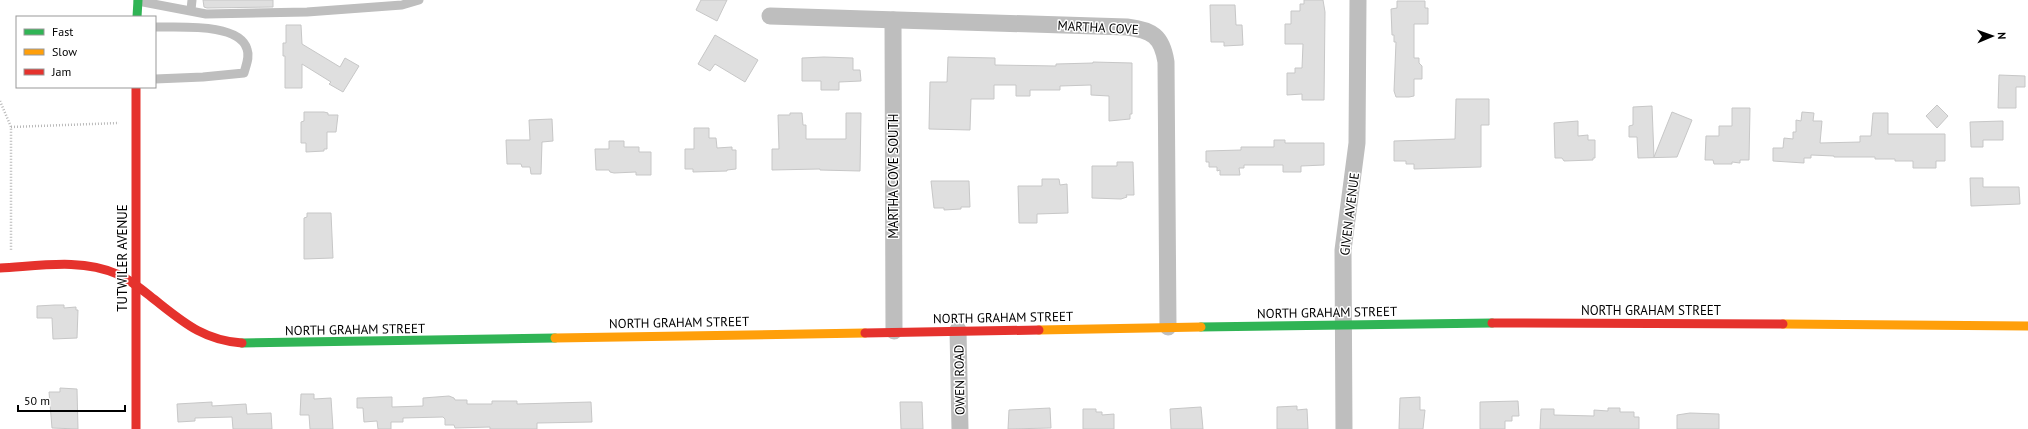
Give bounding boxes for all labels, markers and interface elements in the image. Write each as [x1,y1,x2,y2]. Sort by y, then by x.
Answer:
legend [16,16,156,88]
north arrow [1972,16,2012,56]
street label: MARTHA COVE [1057,17,1139,38]
text: Fast [52,24,73,39]
text: N [1995,32,2009,40]
text: Slow [52,44,77,59]
text: Jam [51,64,71,79]
street label: MARTHA COVE SOUTH [885,113,902,239]
street label: GIVEN AVENUE [1336,172,1363,257]
street label: TUTWILER AVENUE [114,204,131,312]
street label: NORTH GRAHAM STREET [1581,302,1721,319]
street label: NORTH GRAHAM STREET [1257,303,1397,322]
street label: NORTH GRAHAM STREET [933,308,1073,327]
street label: NORTH GRAHAM STREET [609,313,749,332]
street label: NORTH GRAHAM STREET [285,320,425,339]
street label: OWEN ROAD [950,345,969,415]
scale bar [18,387,125,413]
text: 50 m [24,393,50,408]

